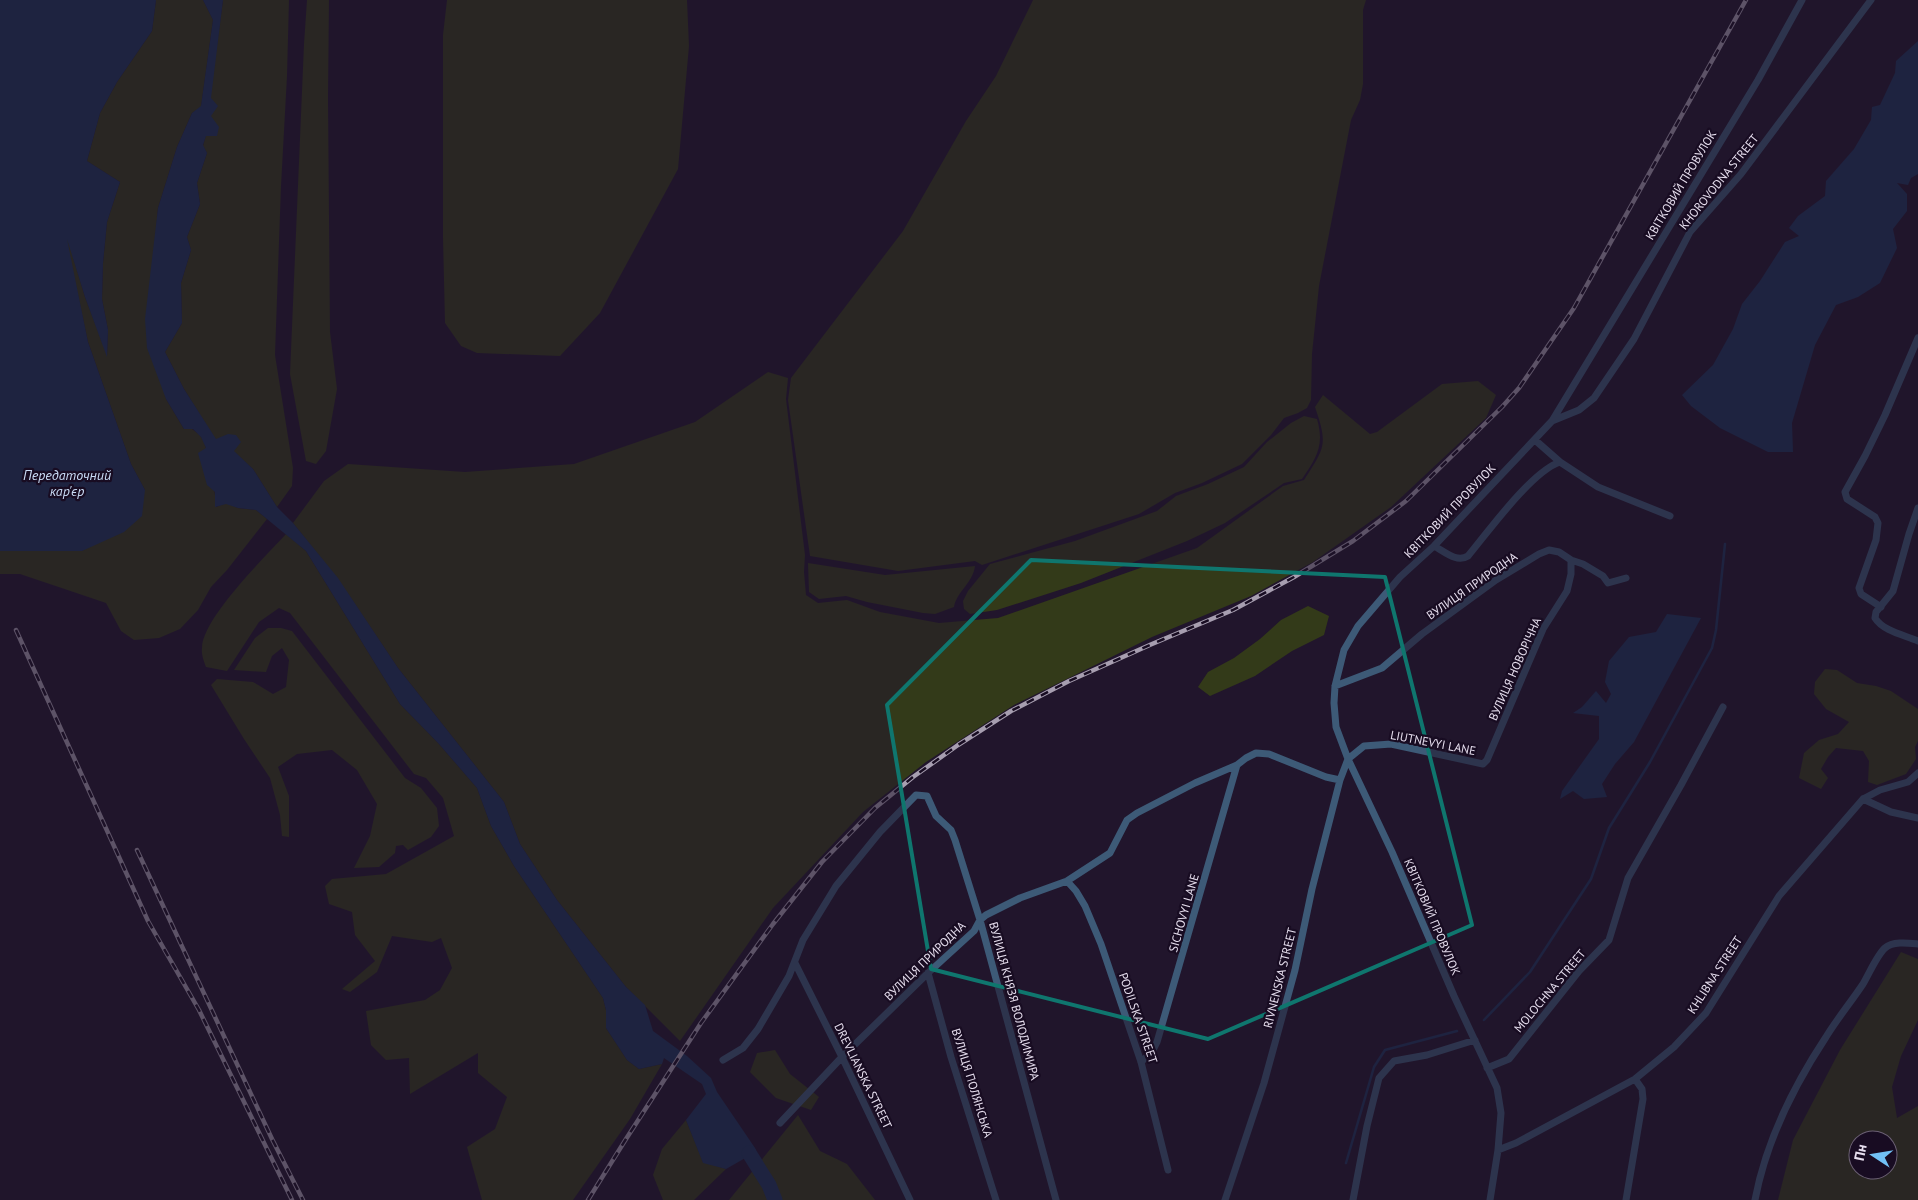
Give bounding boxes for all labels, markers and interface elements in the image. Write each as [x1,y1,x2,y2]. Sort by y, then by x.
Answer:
street label: КВІТКОВИЙ ПРОВУЛОК [1642,127,1719,242]
street label: KHOROVODNA STREET [1676,131,1762,232]
street label: КВІТКОВИЙ ПРОВУЛОК [1401,460,1499,561]
water label: Передаточний кар'єр [23,466,111,500]
street label: ВУЛИЦЯ ПРИРОДНА [1423,549,1520,623]
street label: ВУЛИЦЯ НОВОРІЧНА [1485,615,1544,723]
street label: LIUTNEVYI LANE [1389,727,1477,758]
street label: КВІТКОВИЙ ПРОВУЛОК [1401,856,1464,977]
street label: SICHOVYI LANE [1165,872,1202,954]
street label: ВУЛИЦЯ ПРИРОДНА [881,918,968,1003]
street label: ВУЛИЦЯ КНЯЗЯ ВОЛОДИМИРА [986,920,1043,1082]
street label: RIVNENSKA STREET [1260,926,1299,1030]
street label: KHLIBNA STREET [1684,933,1745,1016]
street label: MOLOCHNA STREET [1511,946,1589,1035]
street label: PODILSKA STREET [1116,970,1161,1066]
street label: DREVLIANSKA STREET [831,1020,896,1131]
street label: ВУЛИЦЯ ПОЛЯНСЬКА [949,1026,996,1139]
north arrow [1848,1130,1898,1180]
text: Пн [1850,1142,1871,1162]

